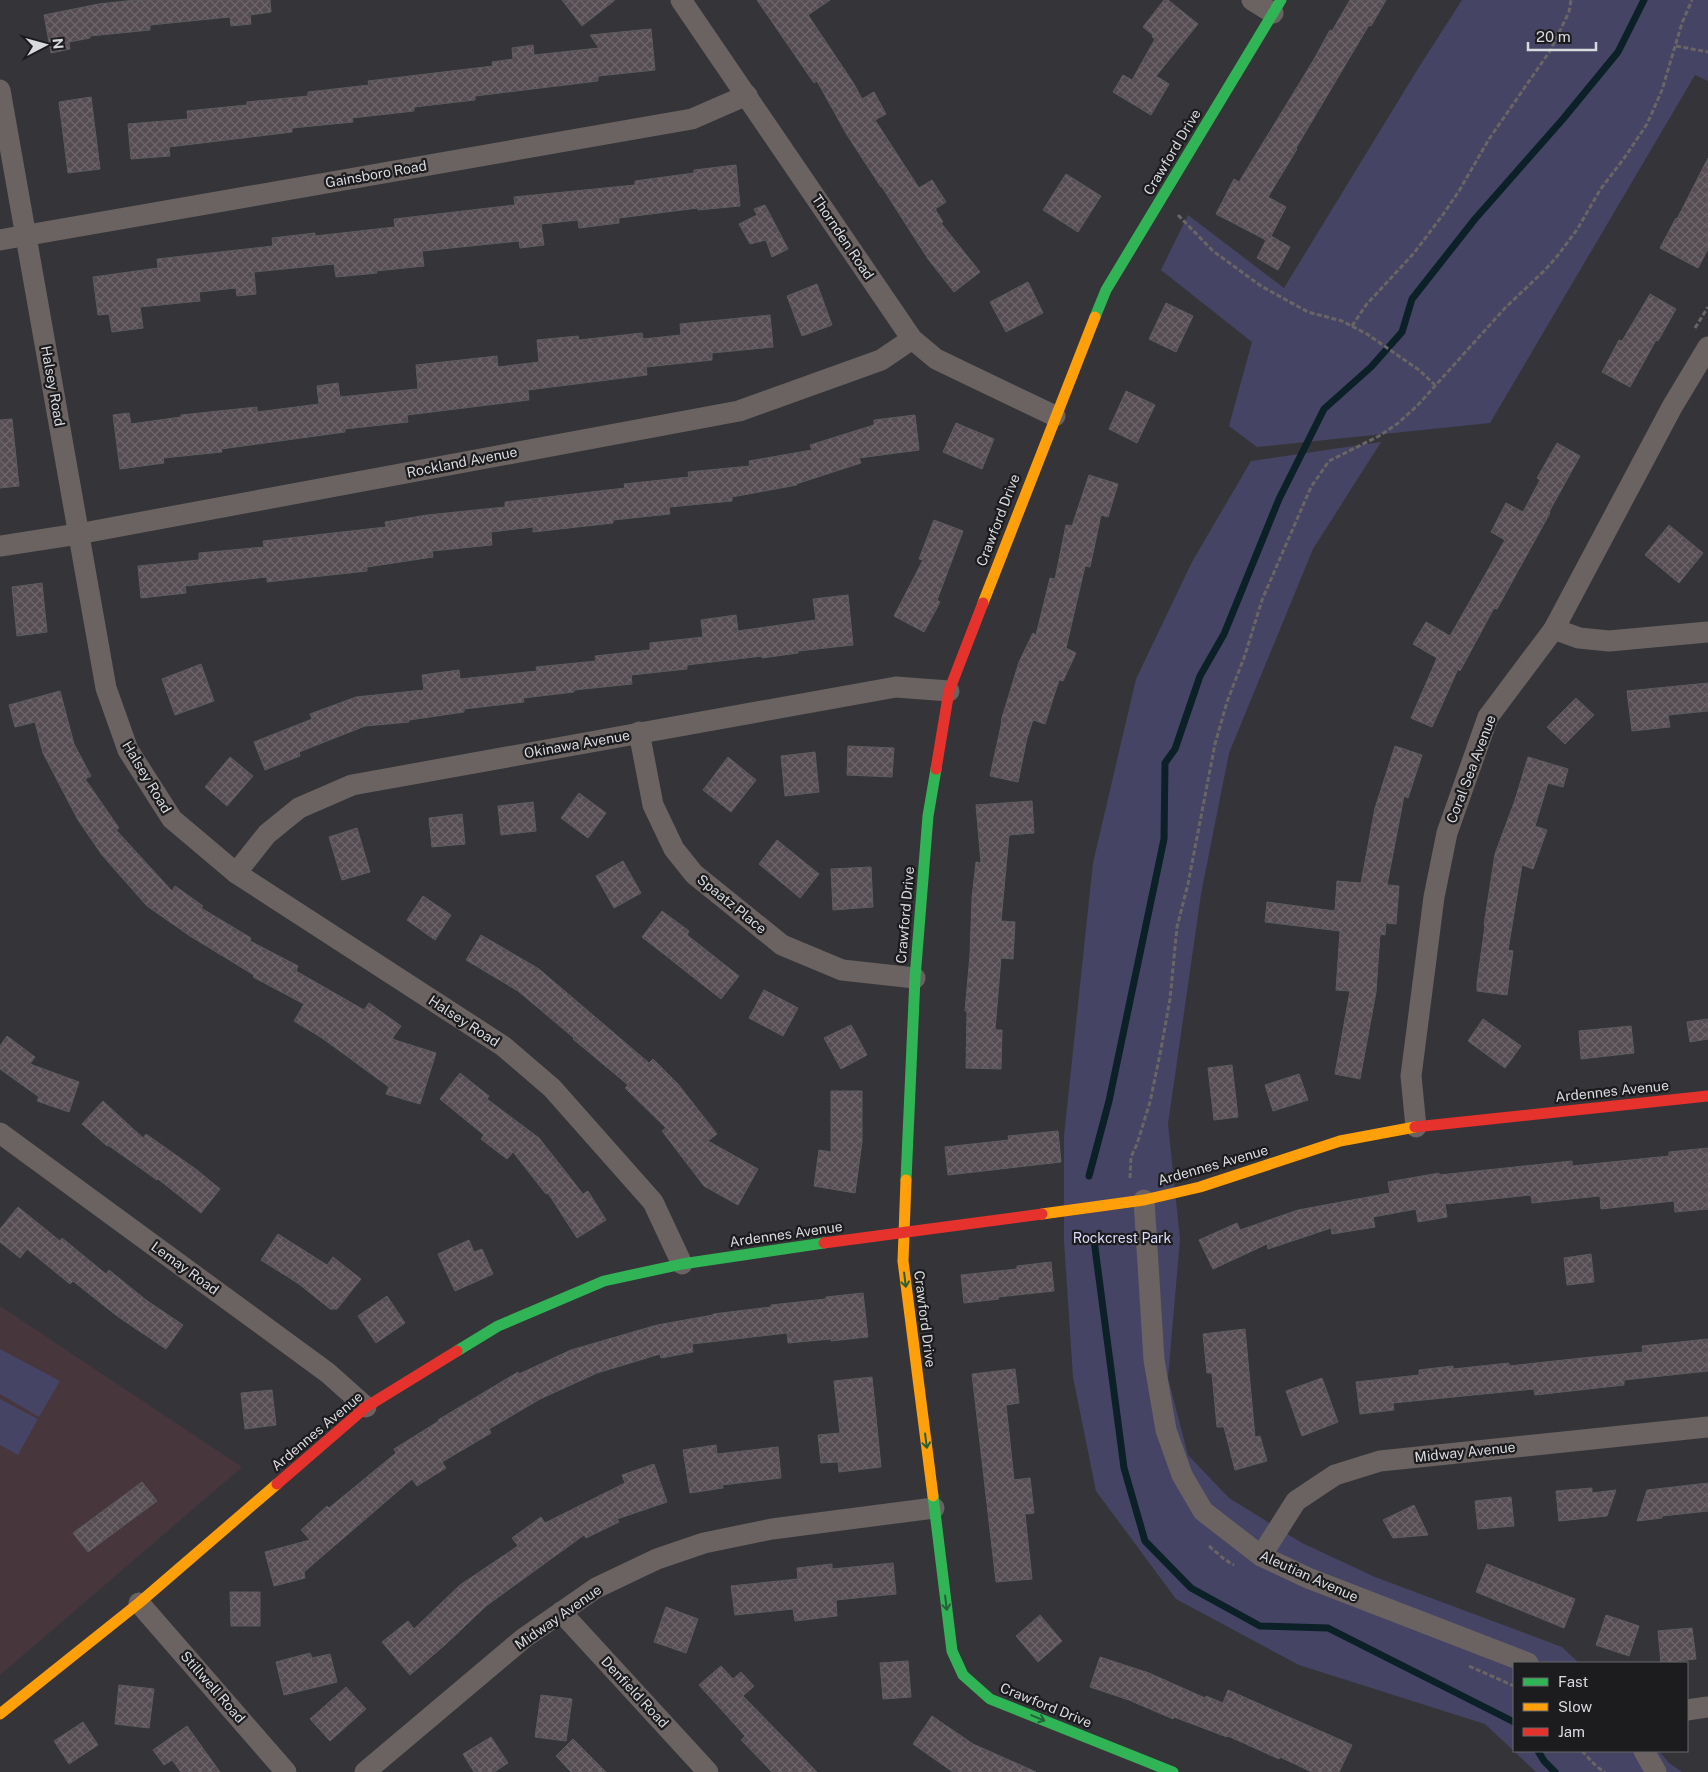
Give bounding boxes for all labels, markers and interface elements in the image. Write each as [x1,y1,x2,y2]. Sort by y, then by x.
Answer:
north arrow [20,20,70,70]
scale bar [1528,20,1596,52]
text: 20 m [1536,28,1571,45]
text: N [49,37,66,50]
street label: Crawford Drive [1140,106,1204,198]
street label: Gainsboro Road [324,157,428,191]
street label: Thornden Road [809,192,877,282]
street label: Halsey Road [38,345,68,427]
street label: Rockland Avenue [405,443,519,481]
street label: Crawford Drive [973,472,1023,568]
street label: Coral Sea Avenue [1443,713,1499,825]
street label: Okinawa Avenue [523,727,631,761]
street label: Halsey Road [119,738,175,816]
street label: Crawford Drive [893,866,917,964]
street label: Spaatz Place [694,871,770,937]
street label: Halsey Road [426,992,502,1050]
street label: Ardennes Avenue [1554,1077,1670,1105]
street label: Ardennes Avenue [1156,1142,1270,1188]
street label: Ardennes Avenue [728,1218,844,1250]
park label: Rockcrest Park [1073,1230,1171,1246]
street label: Lemay Road [148,1238,222,1298]
street label: Crawford Drive [911,1270,939,1368]
one-way arrow [900,1272,910,1288]
street label: Ardennes Avenue [268,1388,366,1474]
one-way arrow [921,1433,931,1449]
street label: Midway Avenue [1414,1439,1516,1465]
street label: Aleutian Avenue [1257,1547,1361,1605]
street label: Midway Avenue [512,1581,604,1653]
one-way arrow [941,1594,951,1610]
street label: Stillwell Road [178,1648,248,1726]
street label: Denfield Road [598,1653,672,1731]
legend [1513,1662,1688,1752]
text: Fast [1558,1673,1588,1690]
street label: Crawford Drive [998,1679,1094,1731]
text: Slow [1558,1698,1593,1715]
one-way arrow [1030,1714,1045,1723]
text: Jam [1558,1723,1585,1740]

